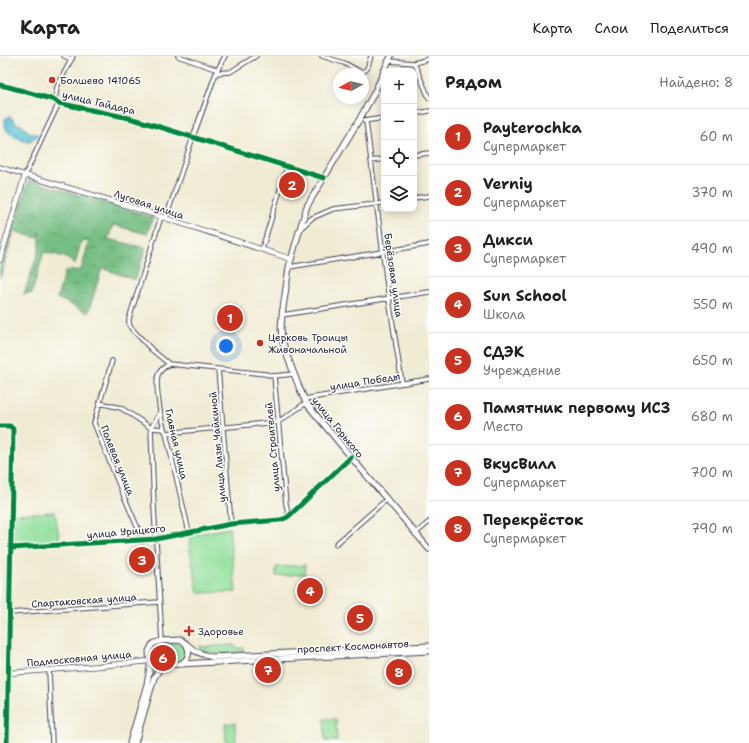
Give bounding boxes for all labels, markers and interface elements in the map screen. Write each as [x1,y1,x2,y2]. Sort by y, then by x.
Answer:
text: Карта [20,15,80,40]
text: Карта [532,19,573,37]
text: Слои [595,19,628,37]
text: Поделиться [650,19,729,37]
north arrow [333,68,369,104]
map controls [381,68,417,212]
button: + [381,68,417,104]
text: Рядом [445,71,502,93]
place label: Болшево 141065 [60,74,141,87]
text: Найдено: 8 [659,74,733,91]
marker: Болшево 141065 [47,75,57,85]
street label: улица Гайдара [61,88,137,117]
button: − [381,104,417,140]
text: Payterochka [483,118,582,138]
text: 1 [455,128,461,145]
text: 60 m [700,128,733,145]
text: Супермаркет [483,138,566,155]
button: locate [381,140,417,176]
pin: 2 [279,170,305,200]
text: Verniy [483,174,533,194]
button: layers [381,176,417,212]
text: 2 [453,184,463,201]
text: 370 m [691,184,733,201]
street label: Луговая улица [112,187,186,222]
text: Супермаркет [483,194,566,211]
text: Дикси [483,230,533,250]
street label: Берёзовая улица [381,232,406,319]
text: 3 [453,240,463,257]
text: 490 m [691,240,733,257]
text: Супермаркет [483,250,566,267]
text: Sun School [483,286,567,306]
text: 4 [453,296,463,313]
text: 550 m [693,296,733,313]
pin: 1 [217,303,243,333]
text: Школа [483,306,525,323]
place label: Церковь Троицы Живоначальной [268,331,348,356]
your location [216,336,236,356]
marker: Церковь Троицы Живоначальной [255,338,265,348]
text: СДЭК [483,342,524,362]
text: 5 [454,352,462,369]
text: 650 m [692,352,733,369]
text: Учреждение [483,362,561,379]
street label: улица Победы [329,370,401,393]
street label: улица Лизы Чайкиной [206,391,229,503]
street label: улица Горького [309,394,366,461]
text: Памятник первому ИСЗ [483,398,670,418]
street label: улица Строителей [262,401,283,492]
street label: Главная улица [162,407,191,482]
text: 6 [453,408,463,425]
text: 680 m [691,408,733,425]
text: Место [483,418,523,435]
street label: Полевая улица [98,423,138,498]
text: ВкусВилл [483,454,556,474]
text: 7 [453,464,463,481]
text: 700 m [690,464,733,481]
text: Супермаркет [483,474,566,491]
text: Перекрёсток [483,510,583,530]
text: 8 [453,520,463,537]
text: 790 m [691,520,733,537]
street label: улица Урицкого [86,522,166,541]
text: Супермаркет [483,530,566,547]
pin: 3 [129,545,155,575]
pin: 4 [297,576,323,606]
street label: Спартаковская улица [31,590,138,611]
pin: 5 [347,603,373,633]
marker: Здоровье [183,625,195,637]
place label: Здоровье [198,625,244,638]
street label: проспект Космонавтов [297,637,409,656]
pin: 6 [150,643,176,673]
street label: Подмосковная улица [26,647,133,670]
pin: 7 [255,655,281,685]
pin: 8 [386,657,412,687]

